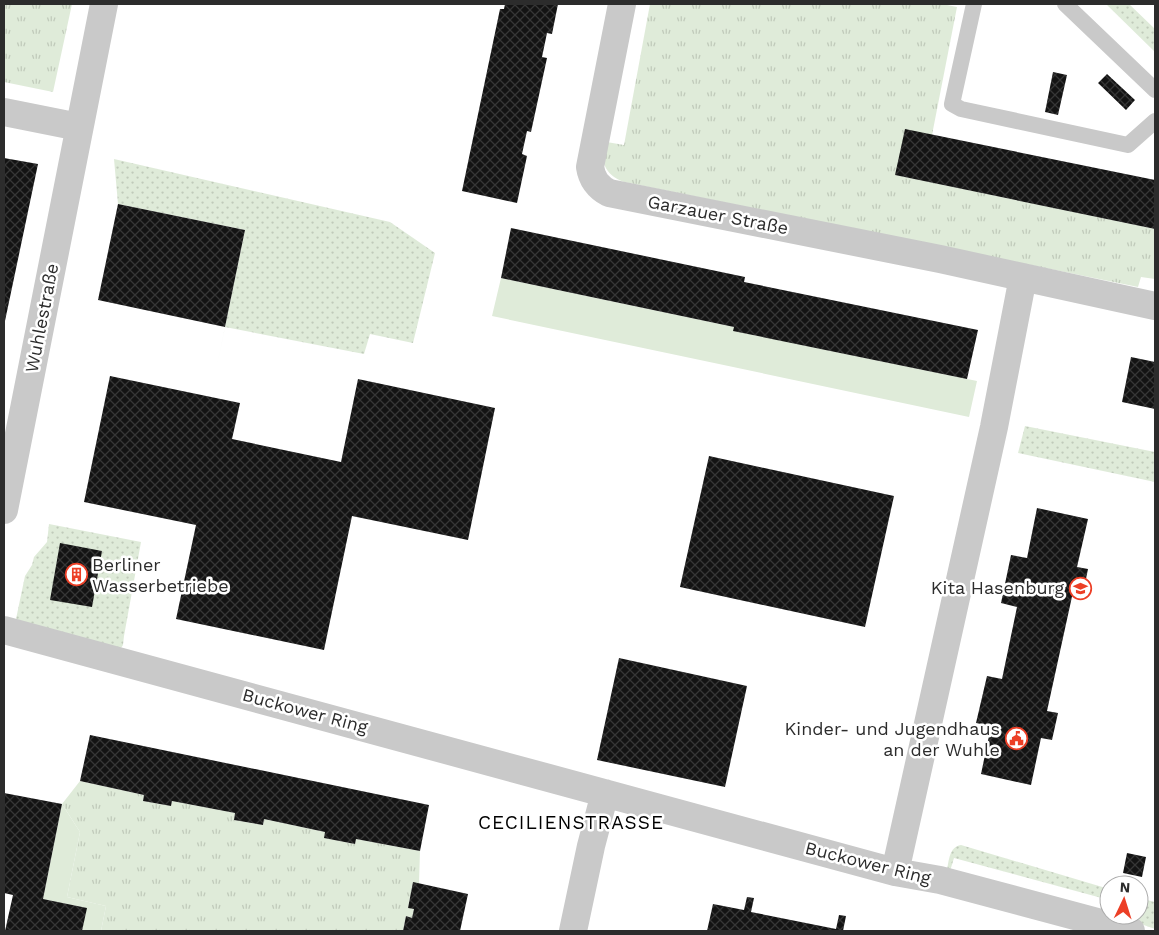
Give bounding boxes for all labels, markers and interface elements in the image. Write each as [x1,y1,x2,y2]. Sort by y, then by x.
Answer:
street label: Garzauer Straße [646,191,790,238]
street label: Wuhlestraße [21,261,62,374]
place label: Berliner Wasserbetriebe [92,554,229,596]
building icon: Berliner Wasserbetriebe [64,563,88,587]
school or university icon: Kita Hasenburg [1068,576,1092,600]
place label: Kita Hasenburg [931,577,1064,598]
street label: Buckower Ring [240,684,371,737]
place label: Kinder- und Jugendhaus an der Wuhle [785,718,1000,760]
public building icon: Kinder- und Jugendhaus an der Wuhle [1004,727,1028,751]
district label: CECILIENSTRASSE [478,811,664,834]
street label: Buckower Ring [803,837,934,888]
north arrow [1099,875,1149,925]
text: N [1119,879,1131,895]

